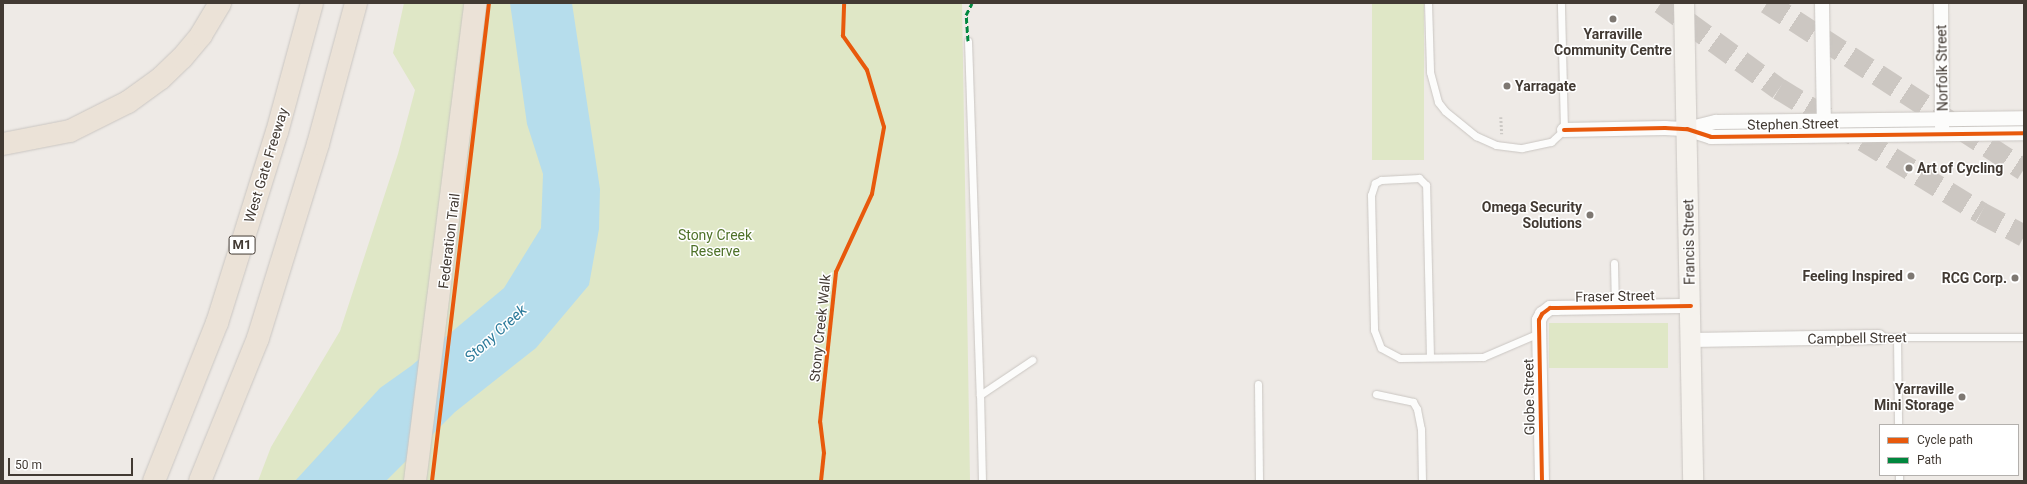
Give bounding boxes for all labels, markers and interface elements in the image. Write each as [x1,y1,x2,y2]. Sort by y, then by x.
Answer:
marker: Yarraville Community Centre [1608,14,1618,24]
street label: Norfolk Street [1933,25,1951,111]
place label: Yarraville Community Centre [1554,26,1672,58]
place label: Yarragate [1515,78,1576,94]
marker: Yarragate [1502,81,1512,91]
street label: West Gate Freeway [241,106,291,224]
street label: Stephen Street [1747,115,1839,133]
place label: Art of Cycling [1917,160,2003,176]
marker: Art of Cycling [1904,163,1914,173]
street label: Federation Trail [435,192,463,290]
place label: Omega Security Solutions [1482,199,1582,232]
street label: Francis Street [1680,199,1698,285]
marker: Omega Security Solutions [1585,210,1595,220]
park label: Stony Creek Reserve [678,227,752,260]
road number: M1 [228,234,256,256]
place label: Feeling Inspired [1802,268,1903,284]
place label: RCG Corp. [1942,270,2007,286]
marker: Feeling Inspired [1906,271,1916,281]
street label: Stony Creek Walk [806,273,834,383]
marker: RCG Corp. [2010,273,2020,283]
street label: Fraser Street [1575,287,1655,305]
water label: Stony Creek [461,301,531,367]
street label: Campbell Street [1807,329,1907,347]
street label: Globe Street [1520,359,1538,435]
place label: Yarraville Mini Storage [1874,381,1954,414]
marker: Yarraville Mini Storage [1957,392,1967,402]
legend [1879,424,2019,476]
text: Cycle path [1917,433,1973,447]
scale bar [10,450,135,476]
text: Path [1917,453,1942,467]
text: 50 m [15,458,42,472]

